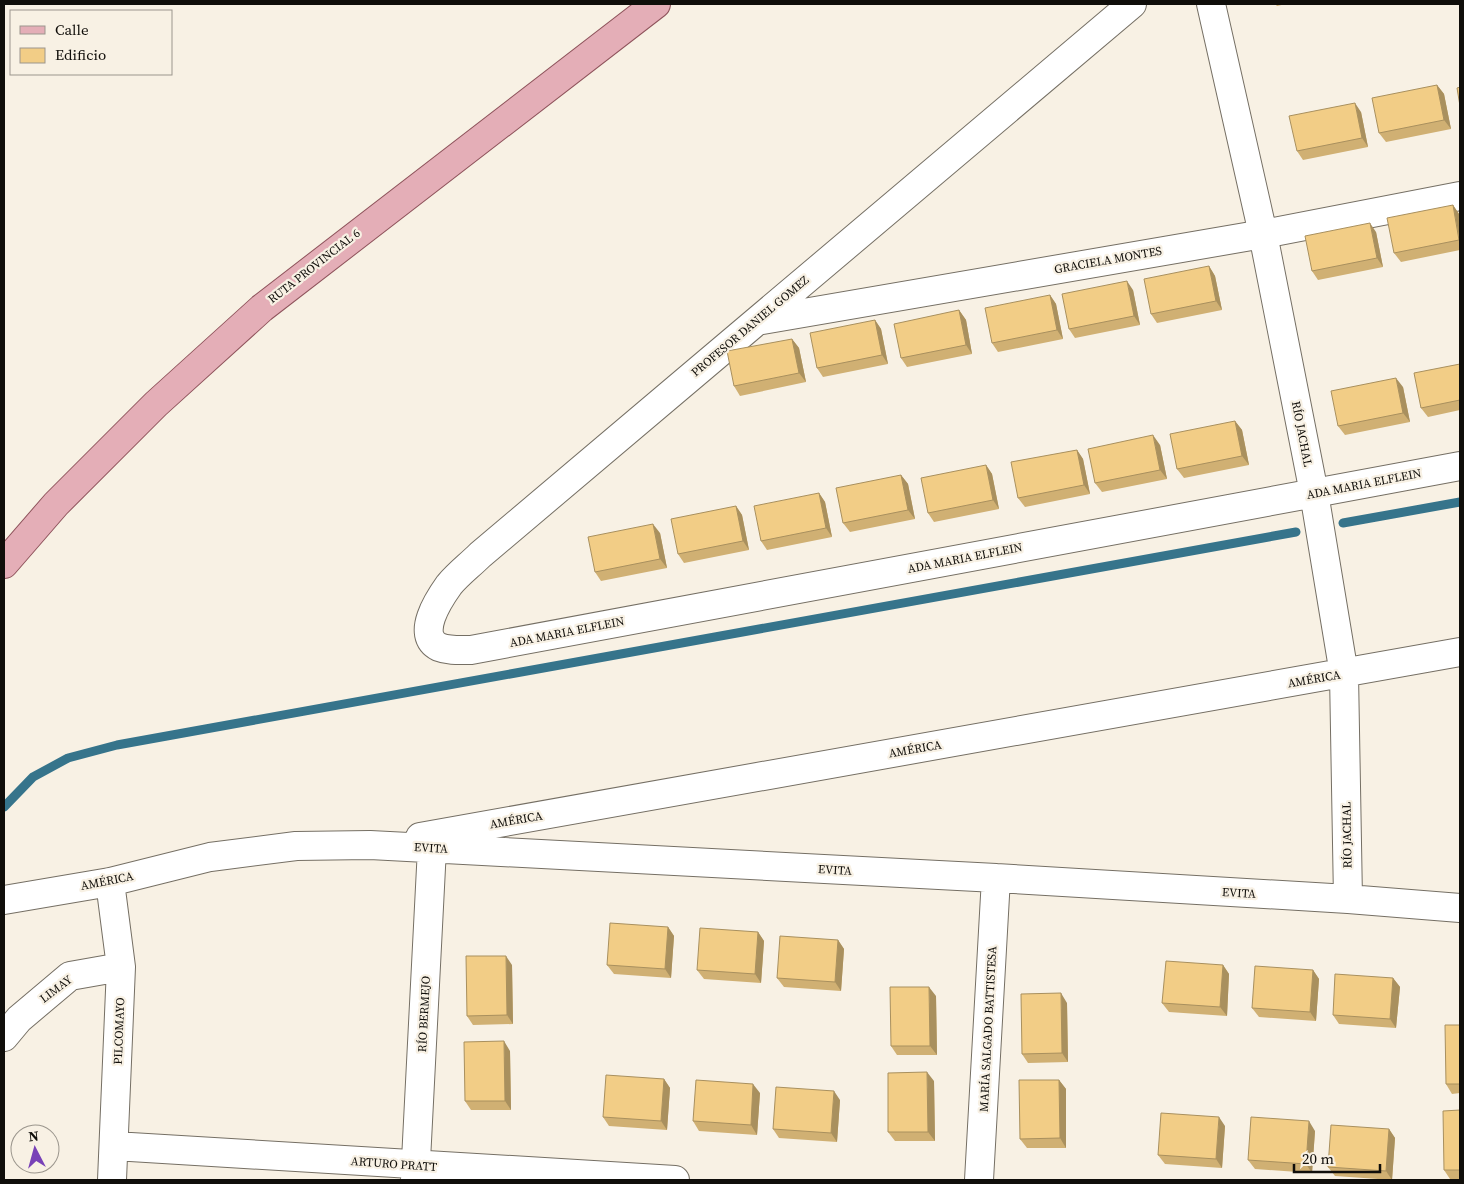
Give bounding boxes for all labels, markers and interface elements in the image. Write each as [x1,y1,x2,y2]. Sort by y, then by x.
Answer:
legend [10,10,172,75]
text: Calle [55,19,89,40]
text: Edificio [55,44,106,65]
street label: RUTA PROVINCIAL 6 [265,225,363,307]
street label: GRACIELA MONTES [1053,243,1163,277]
street label: PROFESOR DANIEL GOMEZ [688,272,812,380]
street label: RÍO JACHAL [1288,400,1316,468]
street label: ADA MARIA ELFLEIN [1305,465,1423,503]
street label: ADA MARIA ELFLEIN [906,539,1024,577]
street label: ADA MARIA ELFLEIN [508,613,626,651]
street label: AMÉRICA [1286,666,1342,692]
street label: AMÉRICA [887,736,943,762]
street label: RÍO JACHAL [1338,801,1356,869]
street label: AMÉRICA [488,807,544,833]
street label: EVITA [414,839,448,857]
street label: EVITA [818,861,852,879]
street label: AMÉRICA [79,868,135,894]
street label: EVITA [1222,884,1256,902]
street label: MARÍA SALGADO BATTISTESA [976,946,1000,1112]
street label: LIMAY [37,971,76,1006]
street label: RÍO BERMEJO [414,975,434,1053]
street label: PILCOMAYO [110,997,128,1065]
north arrow [10,1124,60,1174]
text: N [28,1126,40,1147]
scale bar [1294,1142,1380,1174]
text: 20 m [1302,1148,1334,1169]
street label: ARTURO PRATT [350,1153,438,1175]

